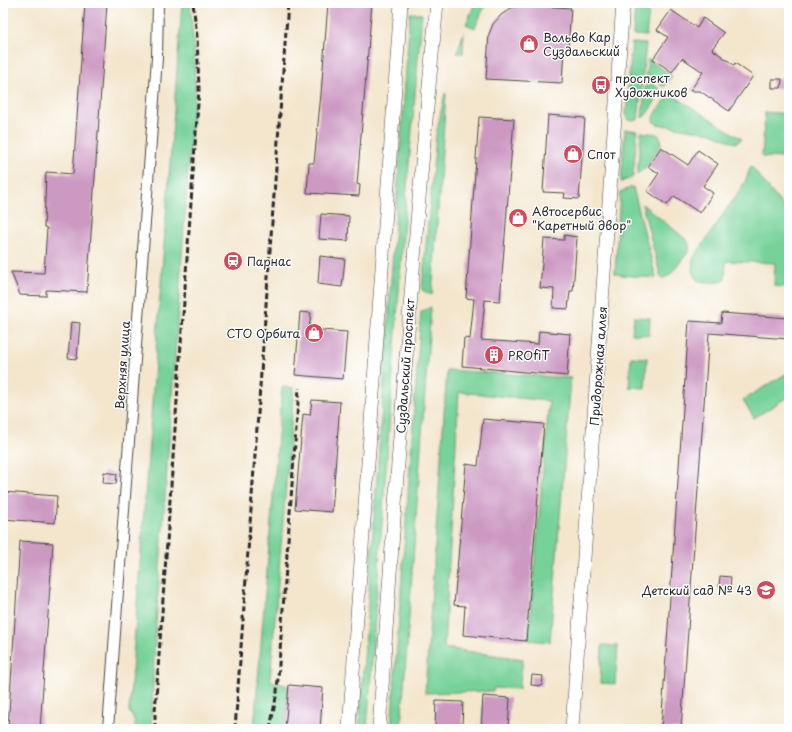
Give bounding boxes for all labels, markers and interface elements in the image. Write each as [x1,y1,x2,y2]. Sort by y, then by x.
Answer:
place label: Вольво Кар Суздальский [543,28,620,60]
shop icon: Вольво Кар Суздальский [518,33,540,55]
place label: проспект Художников [615,69,687,101]
bus stop icon: проспект Художников [590,74,612,96]
shop icon: Спот [562,143,584,165]
place label: Спот [587,145,616,163]
place label: Автосервис "Каретный двор" [532,202,631,234]
shop icon: Автосервис "Каретный двор" [507,207,529,229]
station icon: Парнас [222,250,244,272]
place label: Парнас [247,252,292,270]
street label: Суздальский проспект [391,298,419,434]
street label: Придорожная аллея [585,306,611,426]
street label: Верхняя улица [110,320,134,410]
shop icon: СТО Орбита [303,322,325,344]
place label: СТО Орбита [226,324,300,342]
building icon: PROfiT [483,344,505,366]
place label: PROfiT [508,346,550,364]
school or university icon: Детский сад № 43 [755,579,777,601]
place label: Детский сад № 43 [641,581,752,599]

